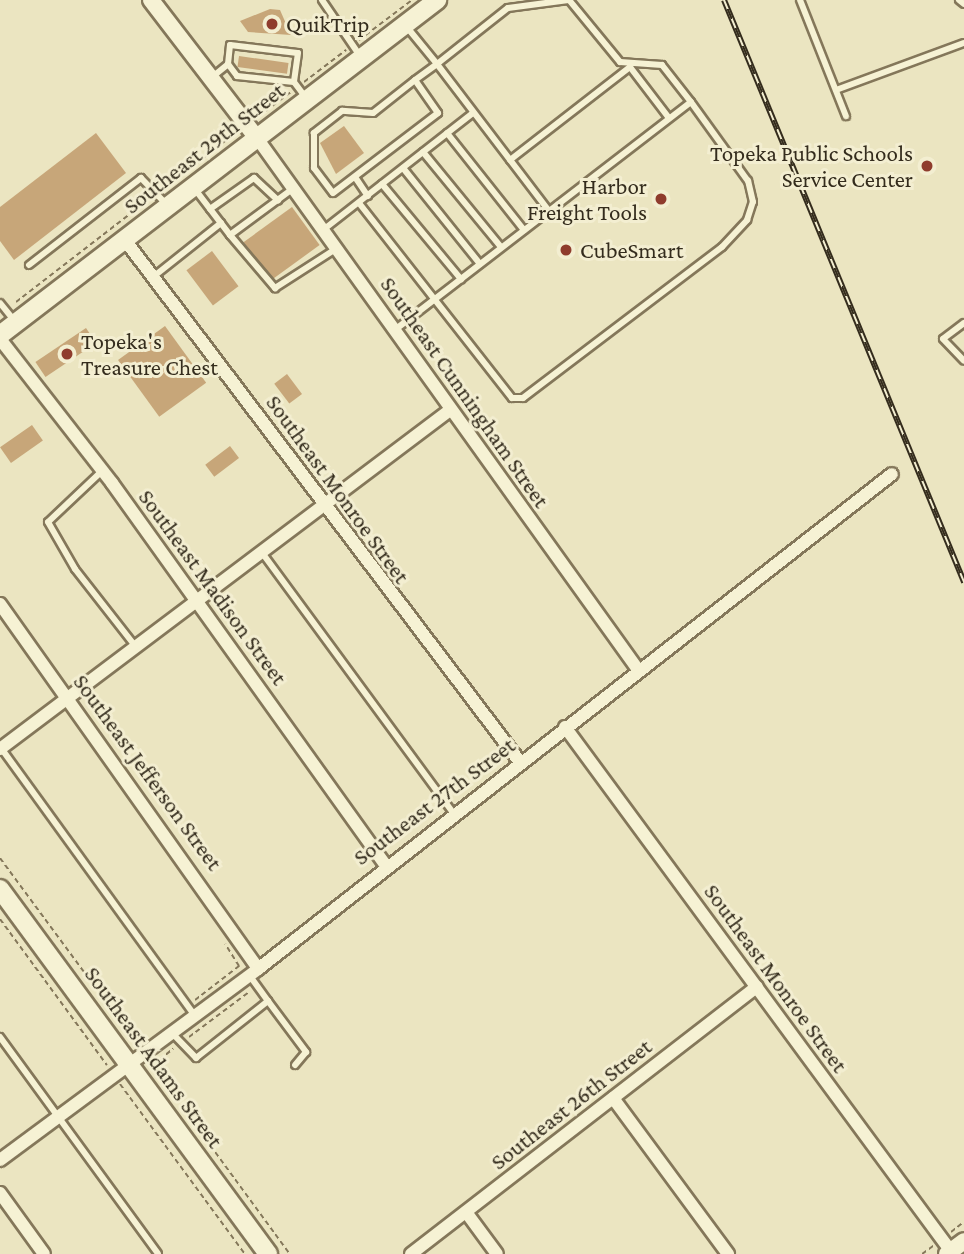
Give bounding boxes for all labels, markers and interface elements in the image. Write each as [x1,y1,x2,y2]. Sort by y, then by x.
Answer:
place label: QuikTrip [286,10,369,38]
marker: QuikTrip [264,16,280,32]
street label: Southeast 29th Street [118,77,290,219]
place label: Topeka Public Schools Service Center [710,139,913,193]
marker: Topeka Public Schools Service Center [919,158,935,174]
place label: Harbor Freight Tools [527,172,647,226]
marker: Harbor Freight Tools [653,191,669,207]
place label: CubeSmart [580,236,683,264]
marker: CubeSmart [558,242,574,258]
street label: Southeast Cunningham Street [375,271,555,513]
place label: Topeka's Treasure Chest [81,327,218,381]
marker: Topeka's Treasure Chest [59,346,75,362]
street label: Southeast Monroe Street [260,389,416,589]
street label: Southeast Madison Street [133,484,293,690]
street label: Southeast Jefferson Street [68,669,228,875]
street label: Southeast 27th Street [348,731,520,871]
street label: Southeast Monroe Street [698,878,854,1078]
street label: Southeast Adams Street [79,961,229,1153]
street label: Southeast 26th Street [485,1033,657,1175]

